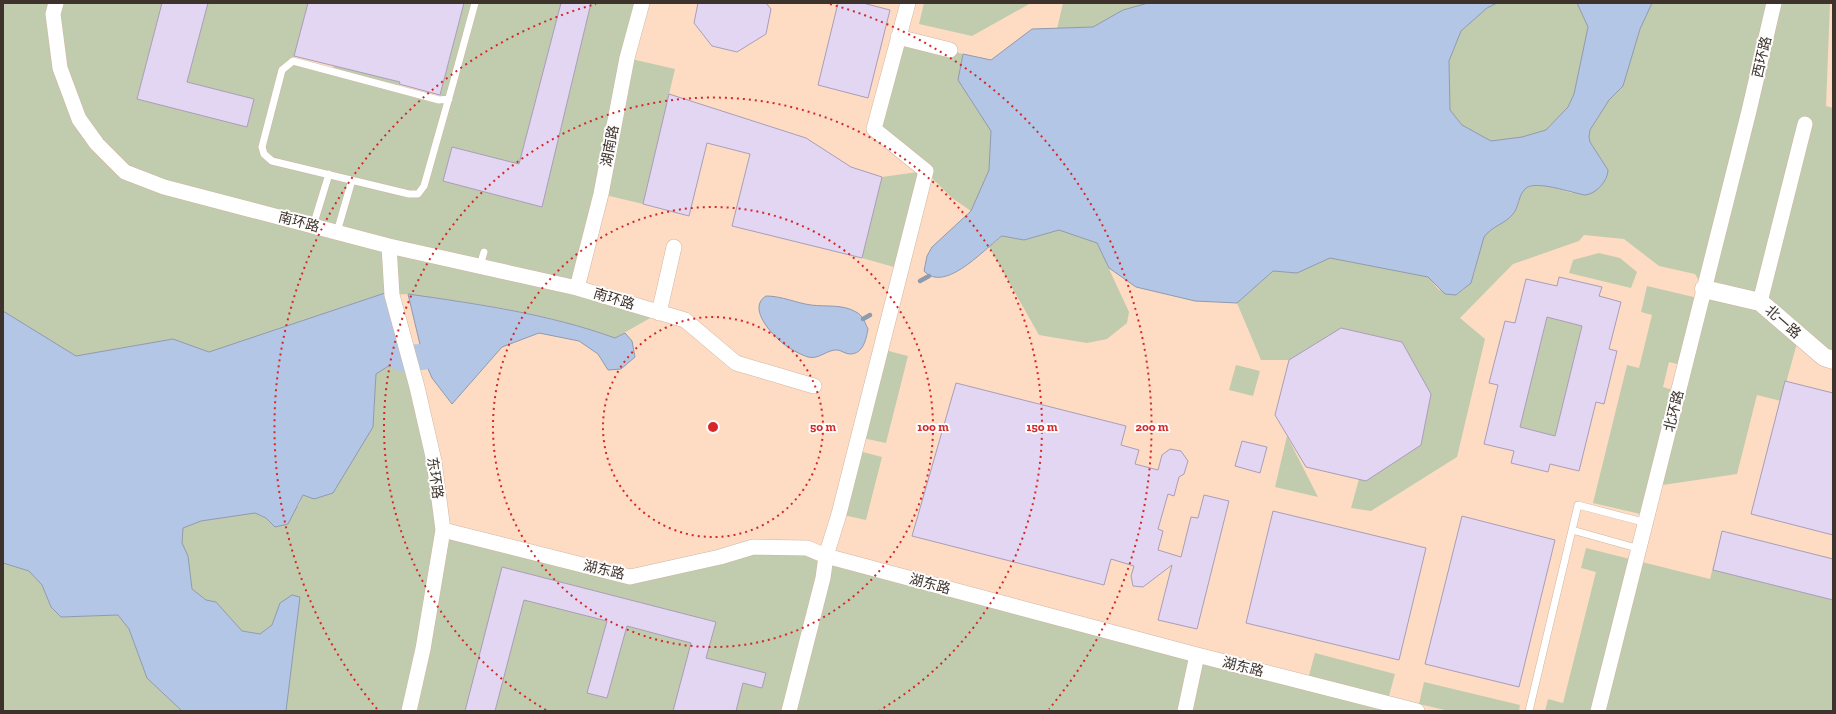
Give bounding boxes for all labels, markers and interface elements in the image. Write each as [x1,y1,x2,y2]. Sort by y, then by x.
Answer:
street label: 西环路 [1749,35,1775,79]
street label: 湖南路 [598,124,622,168]
street label: 南环路 [277,208,321,236]
street label: 南环路 [591,285,637,313]
street label: 北一路 [1762,302,1804,342]
street label: 北环路 [1661,389,1687,433]
centre of rings [706,420,720,434]
text: 50 m [810,420,836,434]
text: 100 m [917,420,949,434]
text: 150 m [1027,420,1058,434]
text: 200 m [1135,420,1169,434]
street label: 东环路 [424,456,446,500]
street label: 湖东路 [582,557,626,583]
street label: 湖东路 [908,570,952,598]
street label: 湖东路 [1221,654,1265,680]

